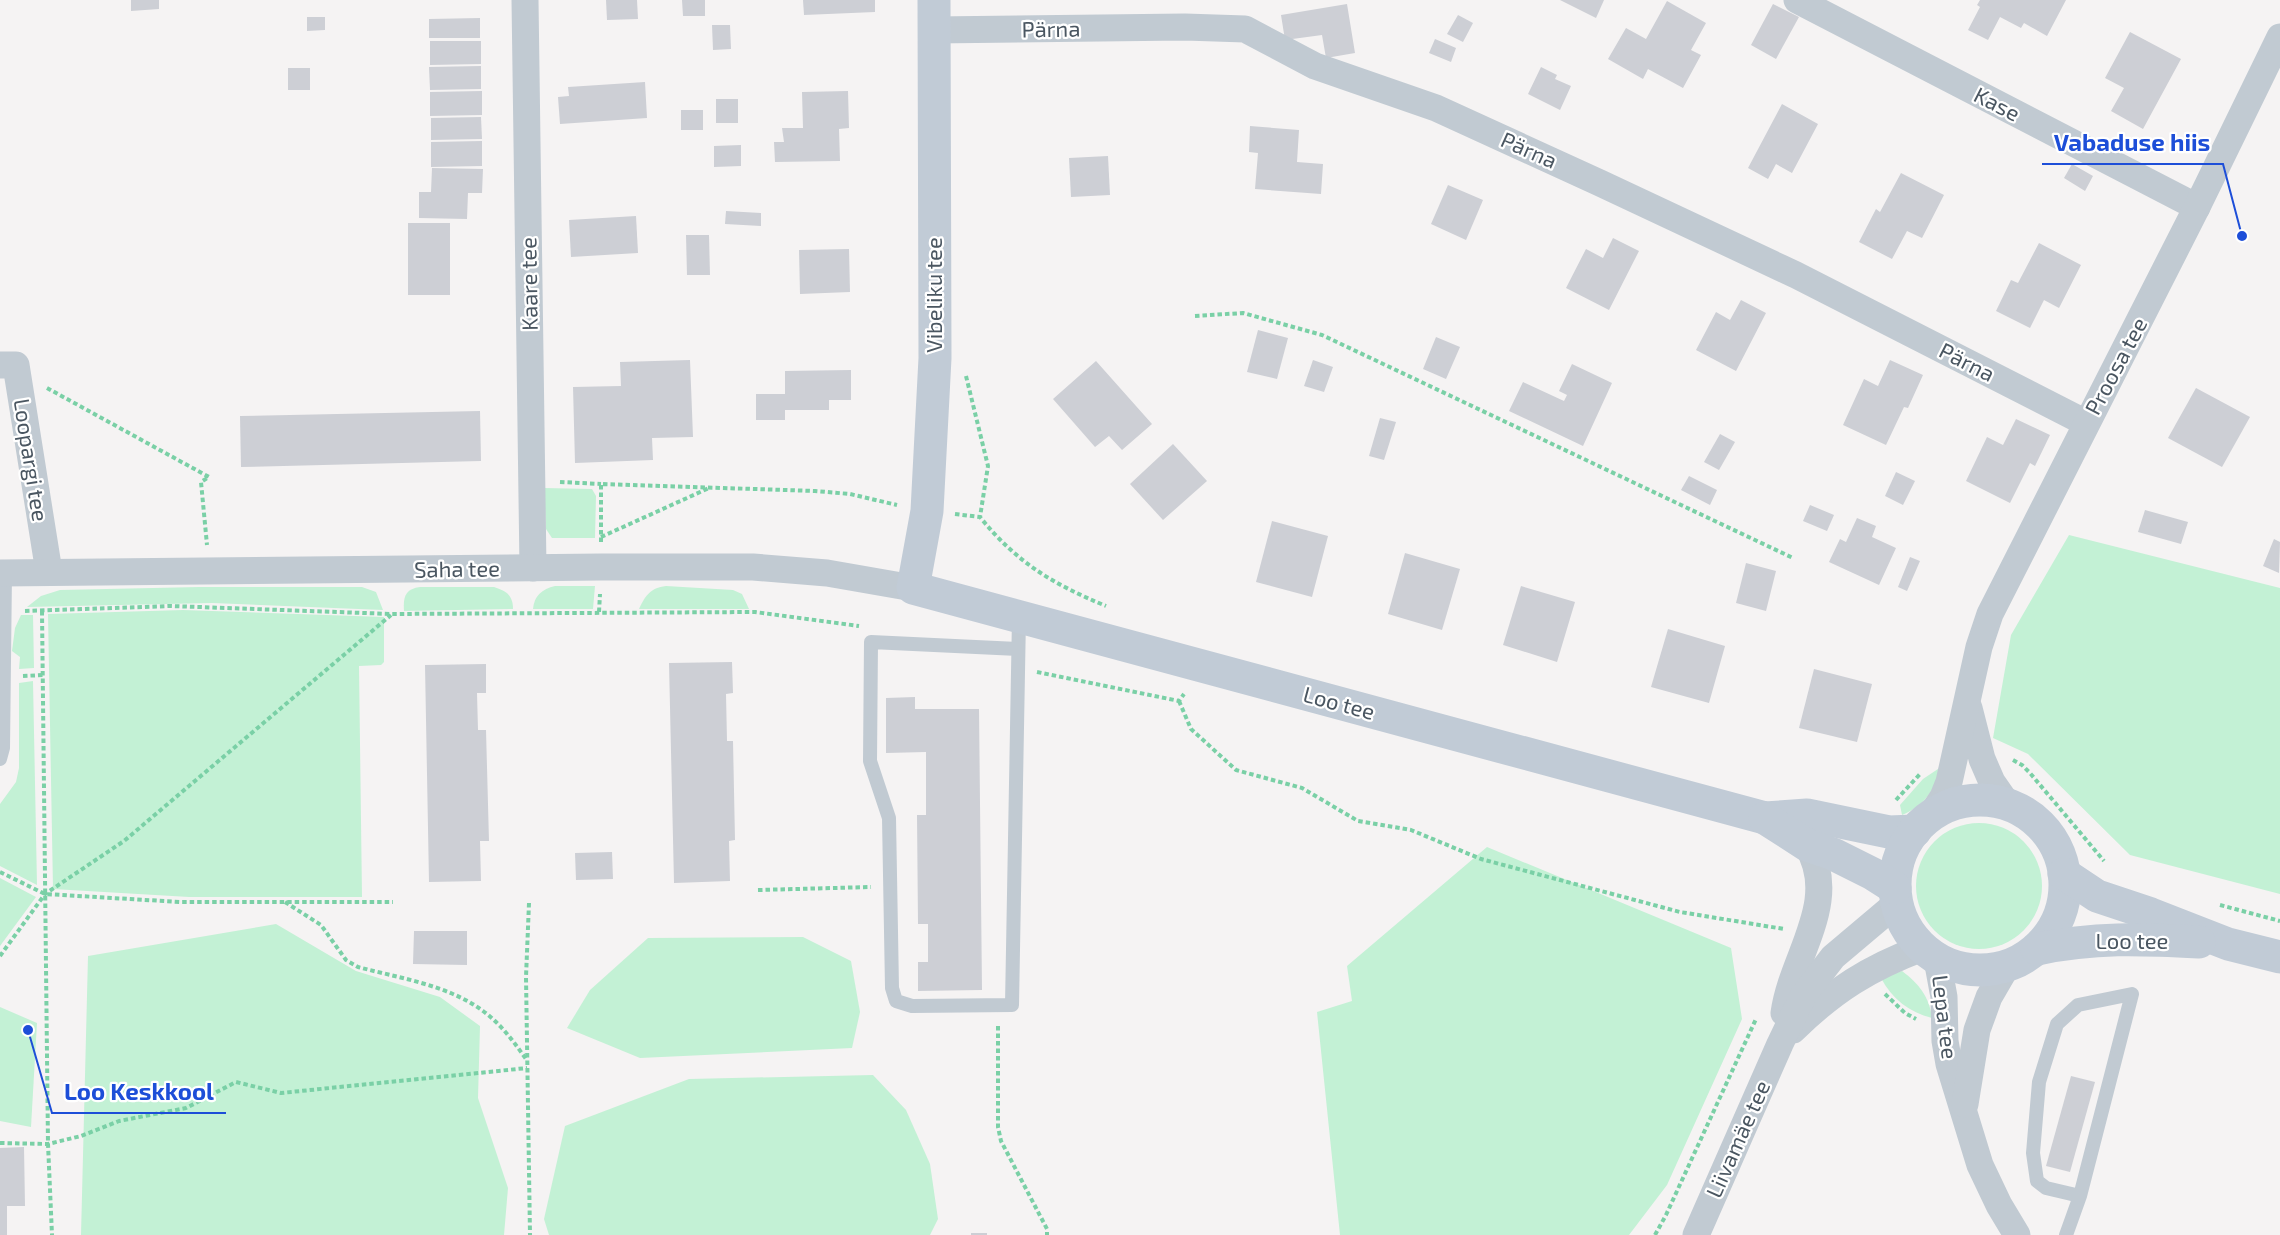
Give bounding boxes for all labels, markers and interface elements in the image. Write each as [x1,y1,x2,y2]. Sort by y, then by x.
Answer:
street label: Pärna [1021,14,1081,42]
street label: Kase [1970,81,2025,126]
callout: Vabaduse hiis [2042,122,2223,164]
street label: Pärna [1497,125,1561,173]
text: Vabaduse hiis [2054,127,2210,156]
street label: Kaare tee [514,237,542,331]
street label: Vibeliku tee [920,237,946,353]
street label: Proosa tee [2079,313,2152,419]
street label: Pärna [1935,336,1999,386]
street label: Loopargi tee [9,397,55,523]
street label: Saha tee [414,554,500,582]
street label: Loo tee [1301,680,1378,724]
street label: Loo tee [2096,927,2168,953]
street label: Lepa tee [1928,973,1964,1060]
callout: Loo Keskkool [52,1071,226,1113]
text: Loo Keskkool [64,1076,214,1105]
street label: Liivamäe tee [1700,1076,1774,1201]

